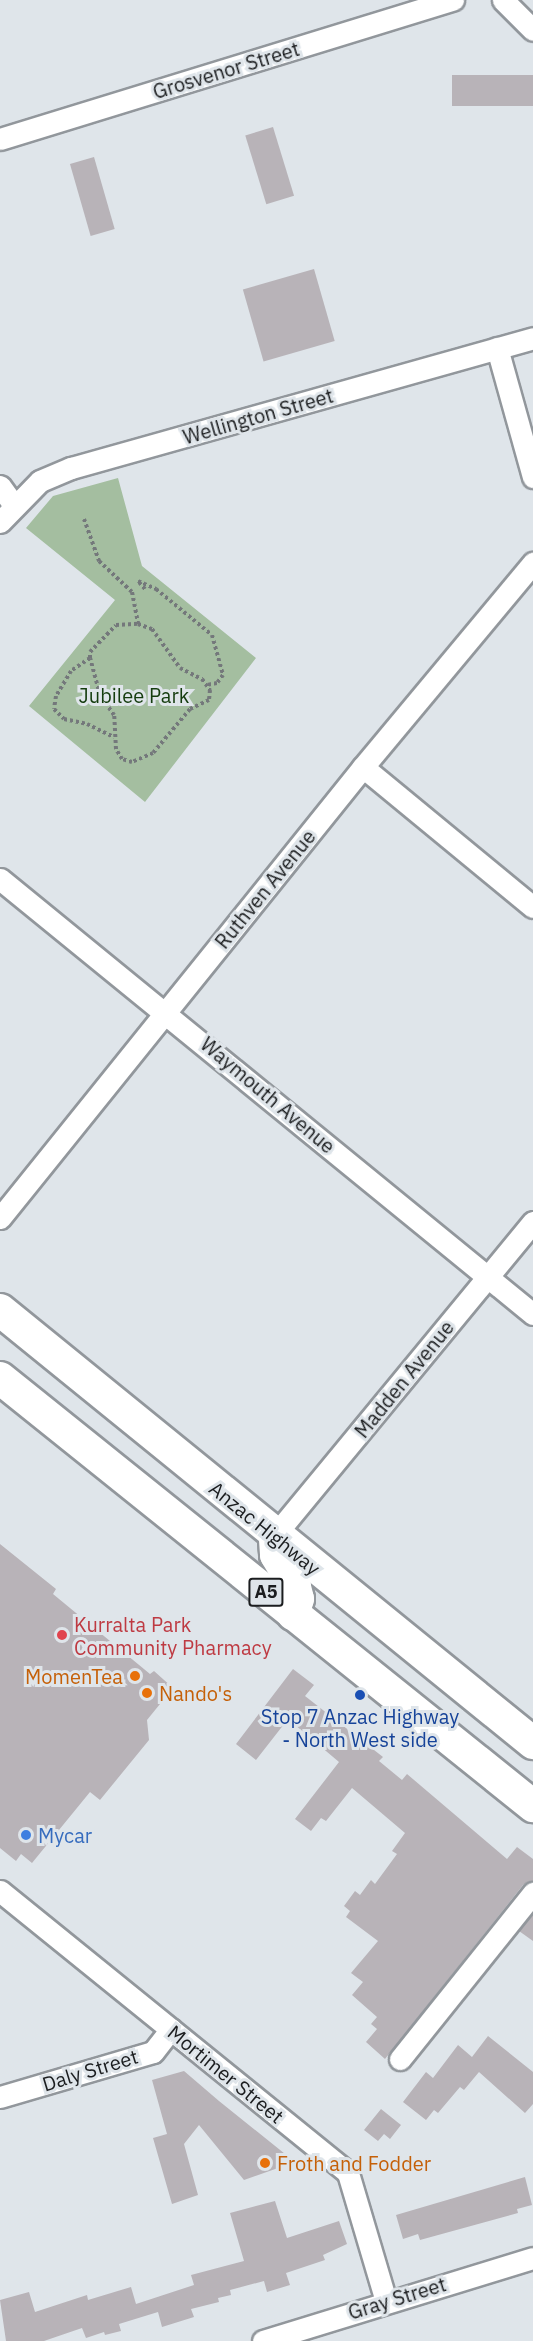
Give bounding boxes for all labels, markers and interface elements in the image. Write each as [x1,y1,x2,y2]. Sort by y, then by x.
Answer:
street label: Grosvenor Street [150,36,302,104]
street label: Wellington Street [180,383,336,449]
park label: Jubilee Park [79,683,189,707]
street label: Ruthven Avenue [210,825,320,953]
street label: Waymouth Avenue [196,1032,340,1158]
street label: Madden Avenue [349,1316,459,1442]
street label: Anzac Highway [205,1476,325,1580]
road number: A5 [248,1577,284,1607]
place label: Kurralta Park Community Pharmacy [74,1612,272,1659]
marker: Kurralta Park Community Pharmacy [55,1628,69,1642]
place label: MomenTea [25,1664,123,1688]
marker: MomenTea [128,1669,142,1683]
place label: Nando's [159,1681,232,1705]
marker: Nando's [140,1686,154,1700]
marker: Stop 7 Anzac Highway - North West side [353,1688,367,1702]
place label: Stop 7 Anzac Highway - North West side [261,1704,459,1751]
place label: Mycar [38,1823,92,1847]
marker: Mycar [19,1828,33,1842]
street label: Mortimer Street [163,2020,289,2128]
street label: Daly Street [39,2044,141,2096]
place label: Froth and Fodder [277,2151,431,2175]
marker: Froth and Fodder [258,2156,272,2170]
street label: Gray Street [345,2272,449,2324]

